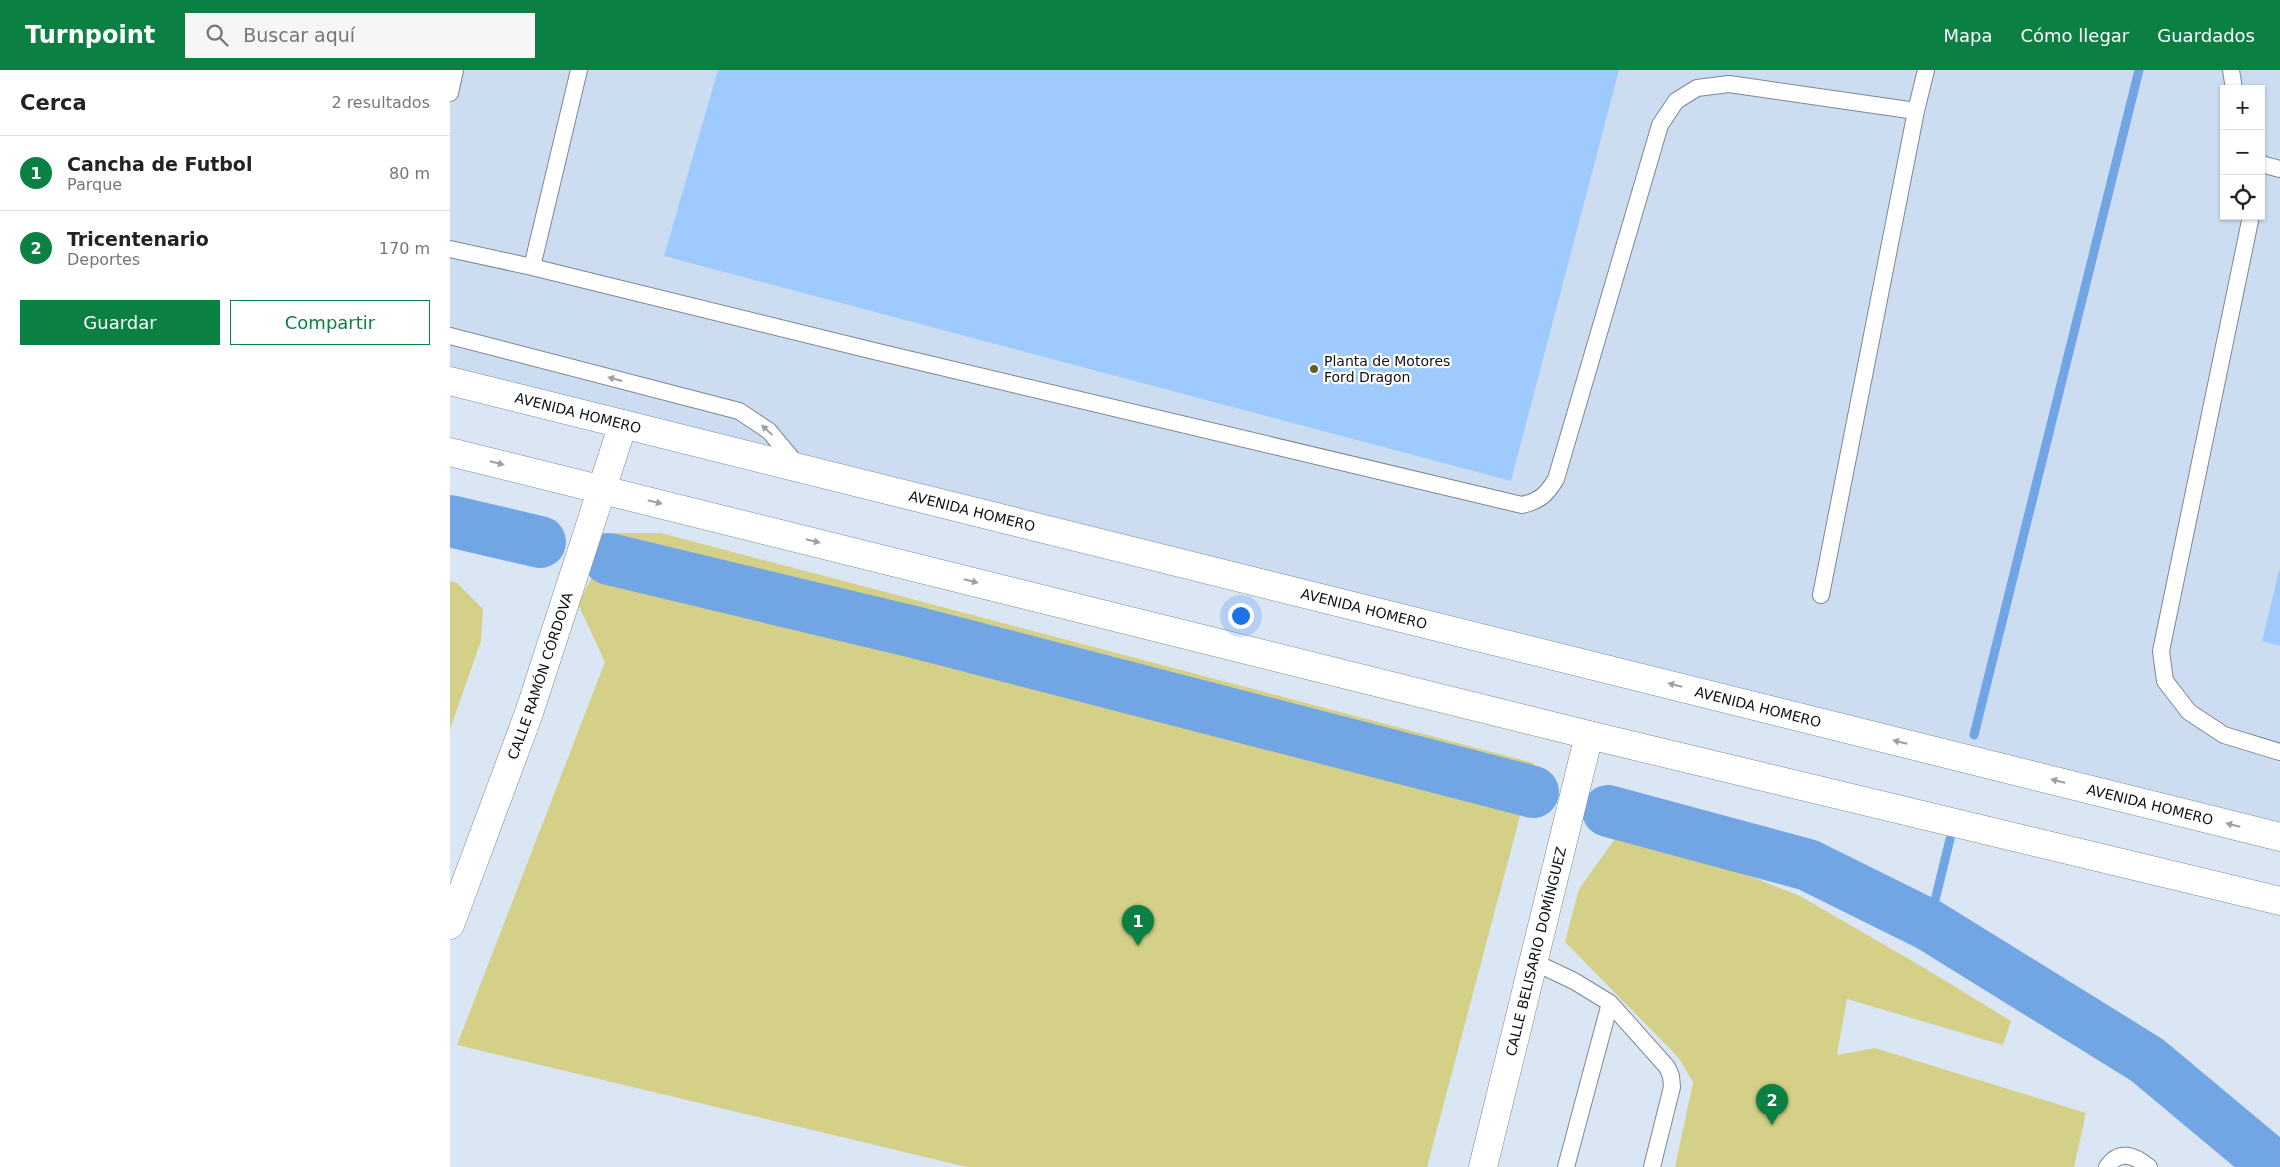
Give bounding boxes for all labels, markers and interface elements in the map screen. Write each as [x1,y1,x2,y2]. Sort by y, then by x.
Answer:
search box [185,13,535,58]
text: Turnpoint [25,21,155,49]
icon: search [203,21,231,49]
text: Buscar aquí [243,24,355,46]
text: Mapa [1943,25,1992,46]
text: Cómo llegar [2020,25,2129,46]
text: Guardados [2157,25,2255,46]
map controls [2220,85,2265,220]
button: + [2220,85,2265,130]
text: Cerca [20,91,87,115]
text: 2 resultados [331,93,430,112]
button: − [2220,130,2265,175]
text: Cancha de Futbol [67,153,252,175]
text: 1 [30,164,42,183]
text: 80 m [389,164,430,183]
text: Parque [67,175,122,194]
button: locate [2220,175,2265,220]
text: Tricentenario [67,228,209,250]
text: 2 [30,239,42,258]
text: 170 m [379,239,430,258]
text: Deportes [67,250,140,269]
button: Guardar [20,300,220,345]
button: Compartir [230,300,430,345]
place label: Planta de Motores Ford Dragon [1324,353,1450,385]
marker: Planta de Motores Ford Dragon [1308,363,1320,375]
one-way arrow [607,375,622,383]
street label: AVENIDA HOMERO [513,389,643,436]
one-way arrow [761,424,773,436]
one-way arrow [490,460,505,468]
street label: AVENIDA HOMERO [907,488,1037,535]
one-way arrow [648,498,663,506]
one-way arrow [805,537,820,545]
one-way arrow [963,577,978,585]
street label: AVENIDA HOMERO [1299,585,1429,632]
street label: CALLE RAMÓN CÓRDOVA [504,590,576,762]
your location [1228,603,1254,629]
one-way arrow [1667,681,1682,689]
street label: AVENIDA HOMERO [1693,683,1823,730]
one-way arrow [1893,738,1908,746]
one-way arrow [2051,777,2066,785]
street label: AVENIDA HOMERO [2085,781,2215,828]
one-way arrow [2225,821,2240,829]
street label: CALLE BELISARIO DOMÍNGUEZ [1503,845,1569,1058]
pin: 1 [1122,905,1154,946]
pin: 2 [1756,1084,1788,1125]

